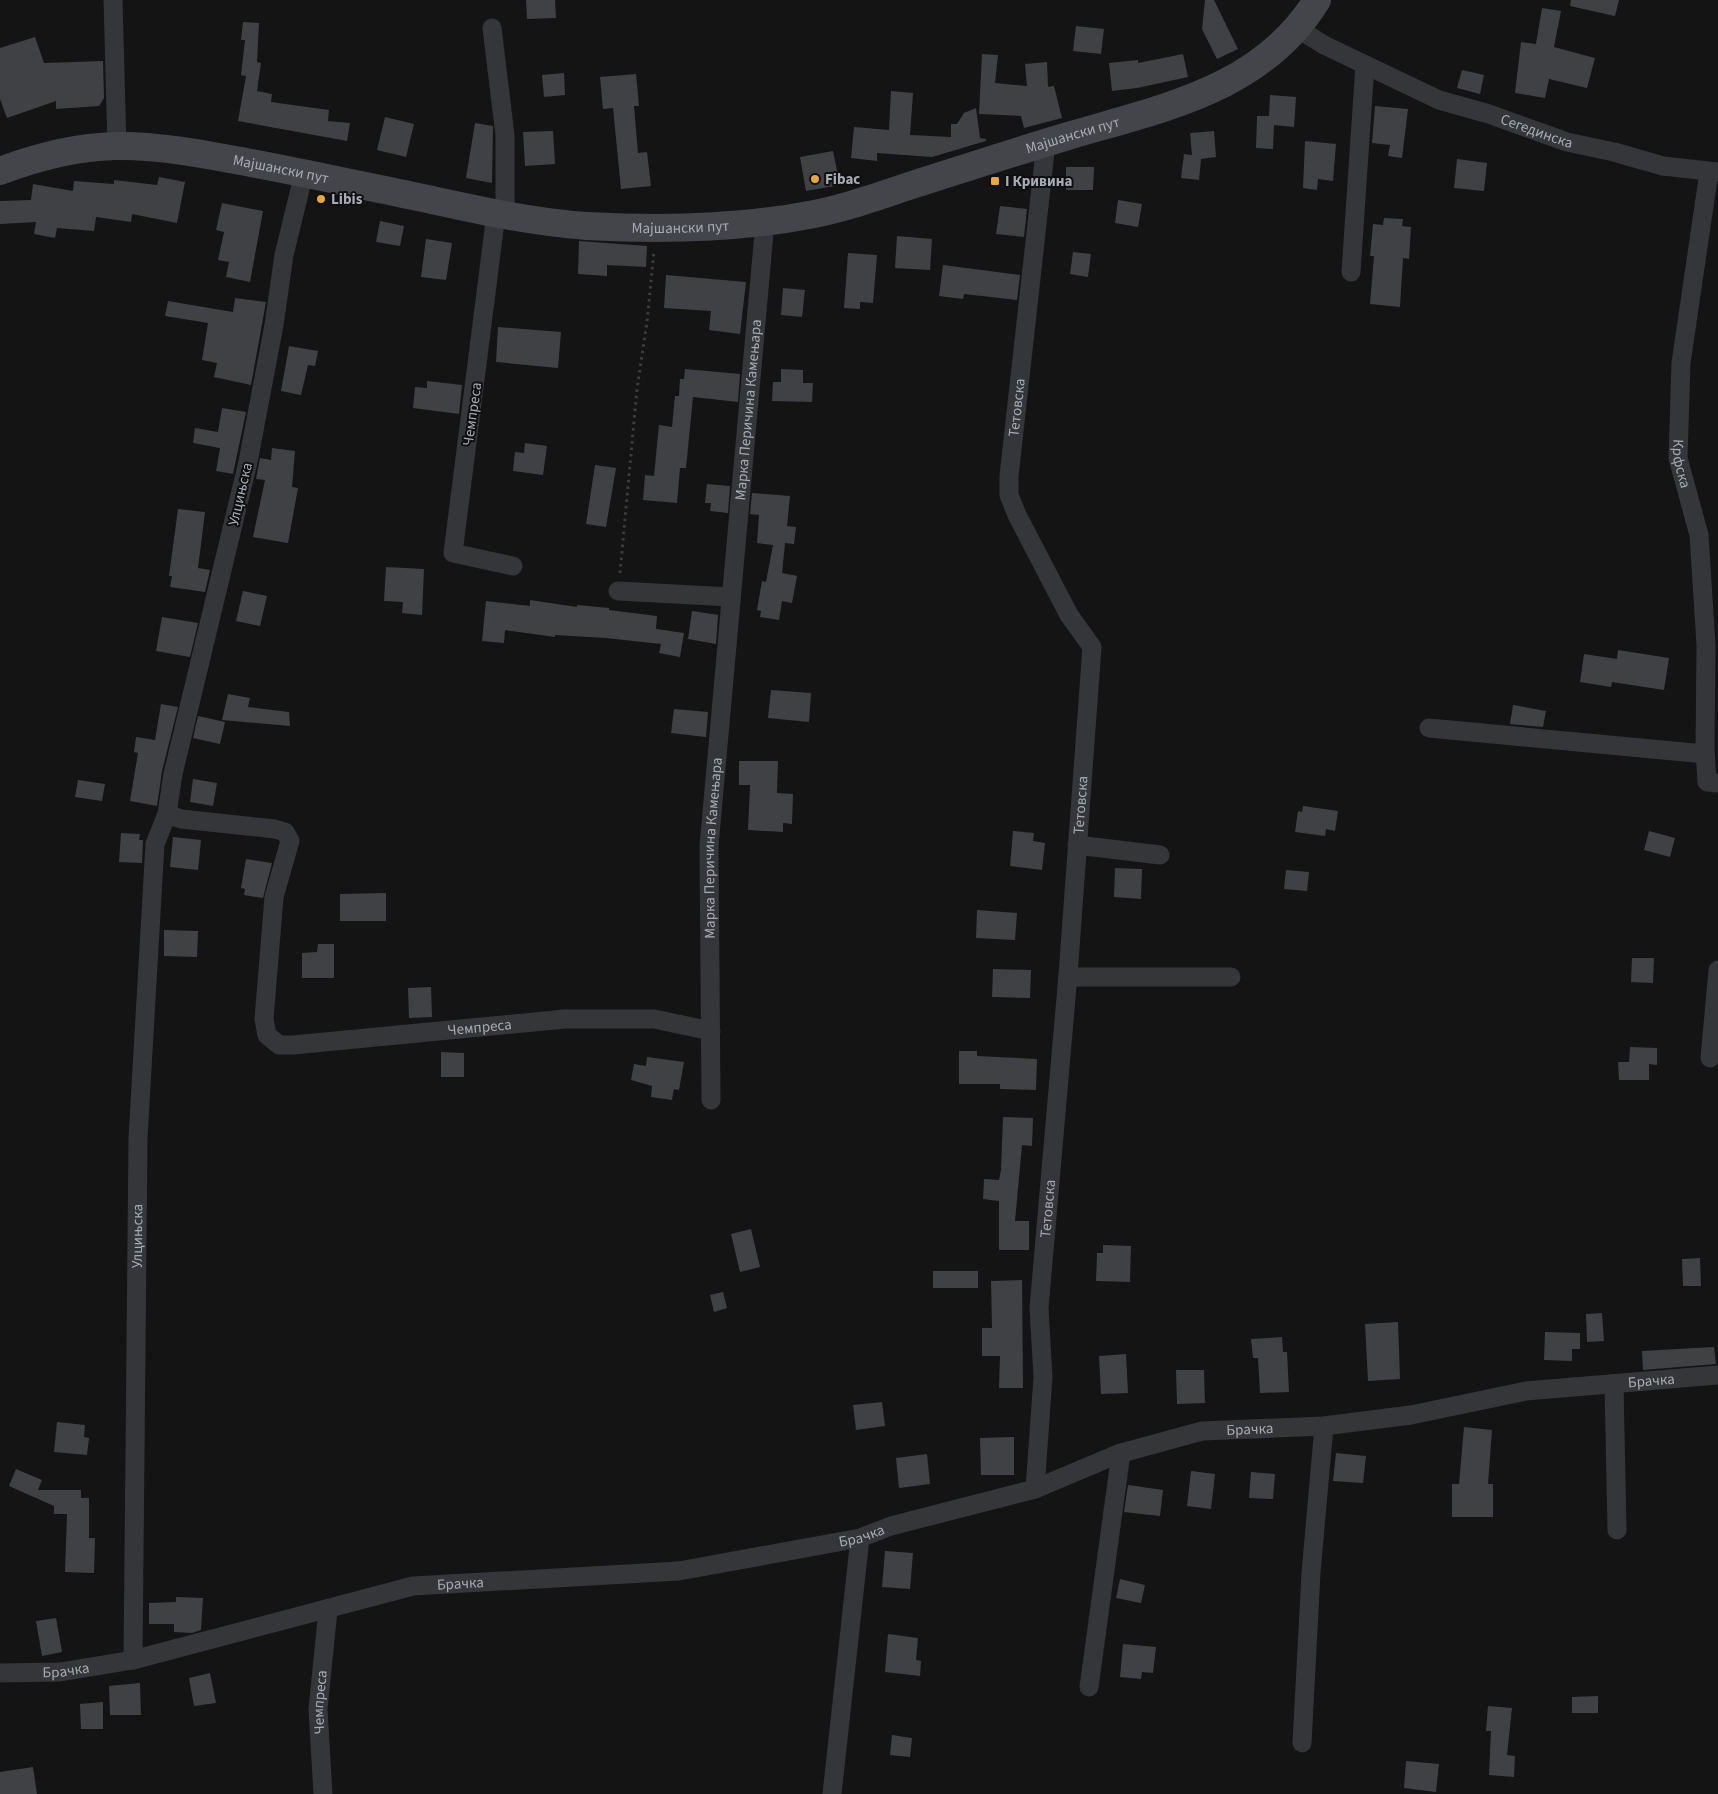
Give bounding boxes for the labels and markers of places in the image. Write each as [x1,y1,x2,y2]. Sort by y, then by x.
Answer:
place label: Fibac [825,169,860,190]
place label: I Кривина [1005,171,1072,192]
marker: Fibac [809,173,821,185]
marker: I Кривина [989,175,1001,187]
place label: Libis [331,189,363,210]
marker: Libis [315,193,327,205]

